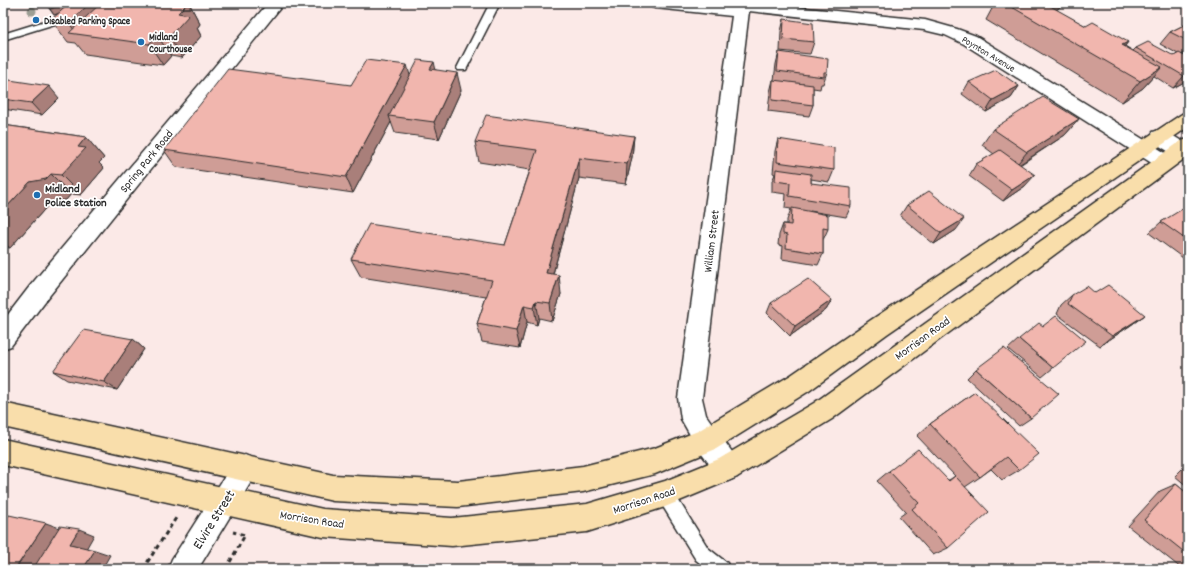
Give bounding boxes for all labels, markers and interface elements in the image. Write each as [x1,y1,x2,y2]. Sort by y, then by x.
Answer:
marker: Disabled Parking Space [31,15,41,25]
place label: Disabled Parking Space [44,15,131,29]
place label: Midland Courthouse [149,31,193,57]
street label: Poynton Avenue [959,33,1018,76]
marker: Midland Courthouse [136,37,146,47]
street label: Spring Park Road [116,127,178,197]
place label: Midland Police Station [45,181,107,212]
marker: Midland Police Station [32,190,42,200]
street label: William Street [700,208,725,273]
street label: Morrison Road [892,313,954,365]
street label: Morrison Road [611,483,678,519]
street label: Elvire Street [189,486,241,554]
street label: Morrison Road [279,507,345,534]

